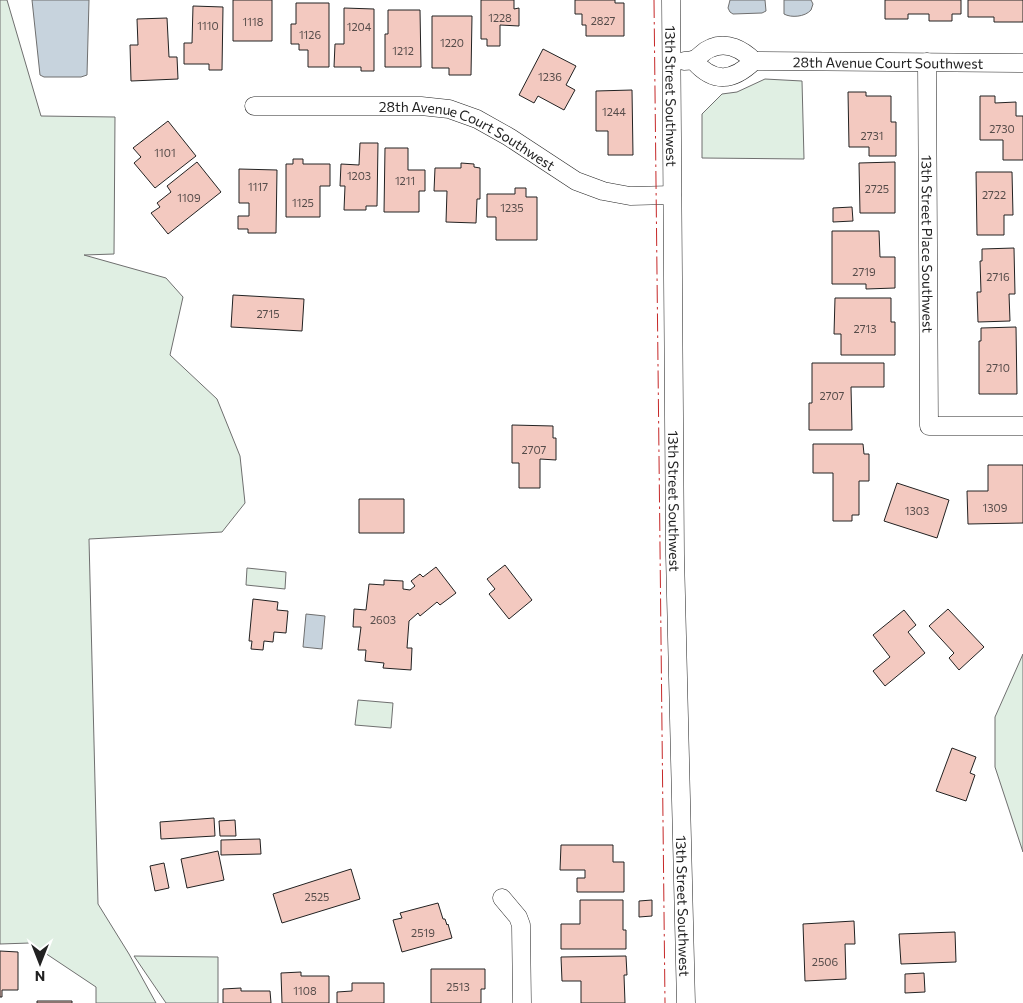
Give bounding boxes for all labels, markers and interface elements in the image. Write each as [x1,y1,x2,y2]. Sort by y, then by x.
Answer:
house number: 1228 [488,11,512,24]
house number: 2827 [591,14,615,27]
house number: 1118 [243,15,264,28]
house number: 1110 [197,19,219,32]
house number: 1204 [347,20,372,33]
street label: 13th Street Southwest [663,25,681,167]
house number: 1126 [299,28,321,41]
house number: 1220 [440,36,464,49]
house number: 1212 [392,44,414,57]
street label: 28th Avenue Court Southwest [793,53,984,71]
house number: 1236 [538,70,562,83]
street label: 28th Avenue Court Southwest [379,98,559,174]
house number: 1244 [602,105,626,118]
house number: 2730 [989,122,1015,135]
house number: 2731 [861,129,883,142]
house number: 1101 [154,146,176,159]
street label: 13th Street Place Southwest [919,155,937,333]
house number: 1203 [347,169,371,182]
house number: 1211 [395,174,415,187]
house number: 1117 [248,180,268,193]
house number: 2725 [865,182,889,195]
house number: 2722 [982,188,1006,201]
house number: 1109 [177,191,201,204]
house number: 1125 [292,196,314,209]
house number: 1235 [500,201,524,214]
house number: 2719 [852,265,876,278]
house number: 2716 [986,270,1010,283]
house number: 2715 [257,307,279,320]
house number: 2713 [854,322,876,335]
house number: 2710 [986,361,1010,374]
house number: 2707 [820,389,845,402]
street label: 13th Street Southwest [666,430,684,572]
house number: 2707 [522,443,547,456]
house number: 1309 [983,501,1008,514]
house number: 1303 [905,504,929,517]
house number: 2603 [370,613,396,626]
street label: 13th Street Southwest [673,835,694,977]
house number: 2525 [305,890,329,903]
house number: 2519 [411,926,435,939]
north arrow [15,938,65,988]
house number: 2506 [812,955,838,968]
text: N [35,968,45,985]
house number: 2513 [446,980,470,993]
house number: 1108 [293,984,317,997]

